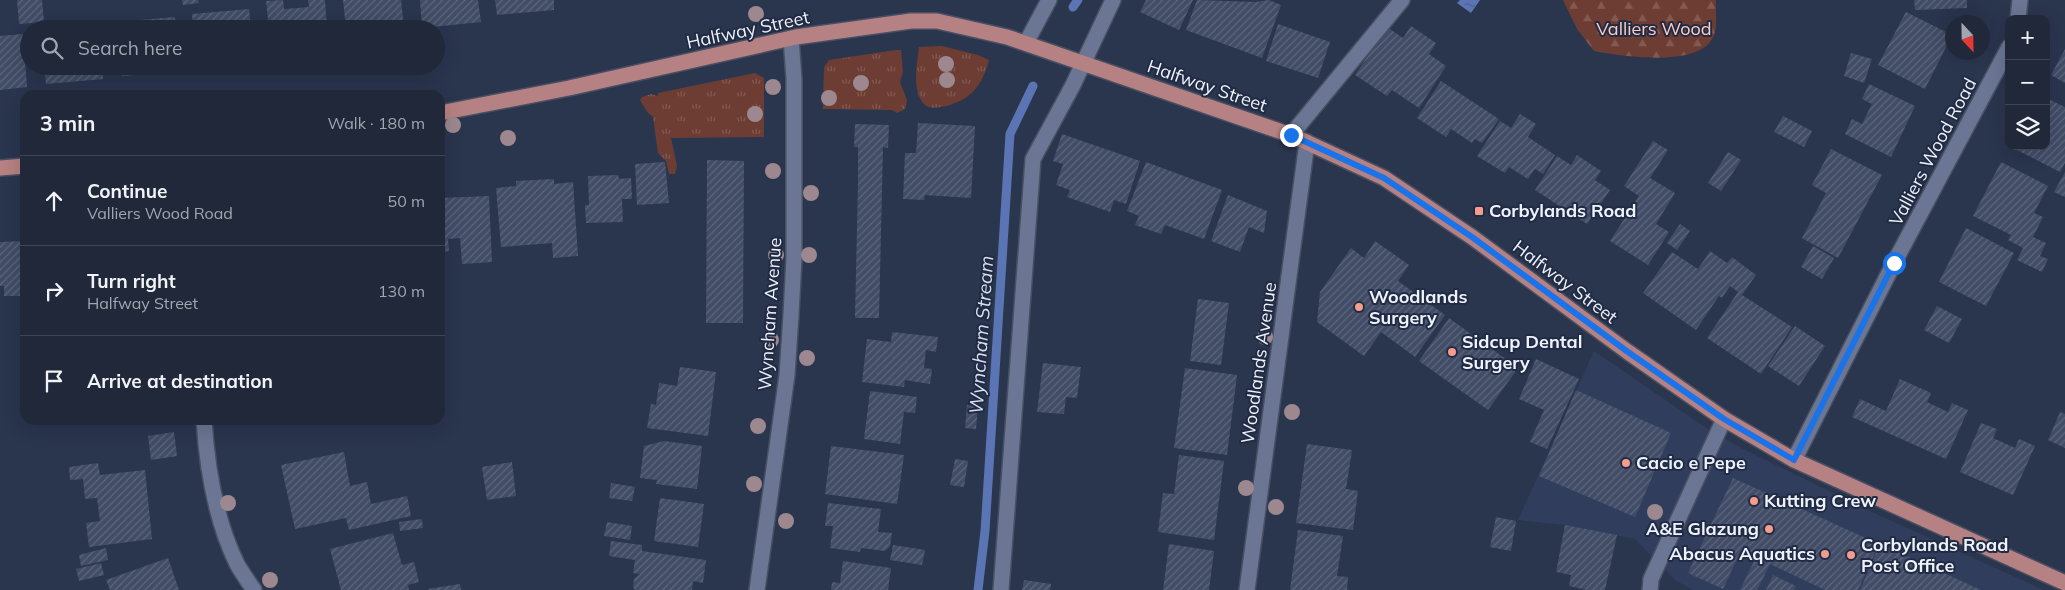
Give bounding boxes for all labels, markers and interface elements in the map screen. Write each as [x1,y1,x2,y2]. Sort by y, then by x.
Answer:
street label: Halfway Street [684,5,811,54]
north arrow [1945,15,1990,60]
map controls [2005,15,2050,150]
button: + [2005,15,2050,60]
park label: Valliers Wood [1596,17,1712,40]
search box [20,20,445,75]
icon: search [38,34,66,62]
text: Search here [78,36,182,60]
street label: Halfway Street [1144,54,1270,117]
button: − [2005,60,2050,105]
street label: Valliers Wood Road [1884,74,1981,230]
button: layers [2005,105,2050,150]
text: 3 min [40,110,95,136]
text: Walk · 180 m [327,113,425,133]
route end [1280,124,1303,147]
text: Continue [87,179,167,203]
icon: ahead [40,187,68,215]
text: 50 m [388,191,425,211]
place label: Corbylands Road [1489,199,1636,222]
text: Valliers Wood Road [87,203,233,223]
marker: Corbylands Road [1473,205,1485,217]
street label: Halfway Street [1508,235,1622,328]
street label: Wyncham Avenue [753,237,786,391]
route start [1883,252,1906,275]
water label: Wyncham Stream [963,255,999,415]
text: Turn right [87,269,176,293]
icon: right [40,277,68,305]
text: 130 m [378,281,425,301]
street label: Woodlands Avenue [1236,281,1281,445]
place label: Woodlands Surgery [1369,285,1467,329]
text: Halfway Street [87,293,198,313]
marker: Woodlands Surgery [1353,301,1365,313]
place label: Sidcup Dental Surgery [1462,330,1582,374]
marker: Sidcup Dental Surgery [1446,346,1458,358]
icon: arrive [40,367,68,395]
text: Arrive at destination [87,369,273,393]
place label: Cacio e Pepe [1636,451,1746,474]
marker: Cacio e Pepe [1620,457,1632,469]
place label: Kutting Crew [1764,489,1876,512]
marker: Kutting Crew [1748,495,1760,507]
place label: A&E Glazung [1646,517,1759,540]
marker: A&E Glazung [1763,523,1775,535]
place label: Corbylands Road Post Office [1861,533,2008,577]
place label: Abacus Aquatics [1669,542,1815,565]
marker: Abacus Aquatics [1819,548,1831,560]
marker: Corbylands Road Post Office [1845,549,1857,561]

